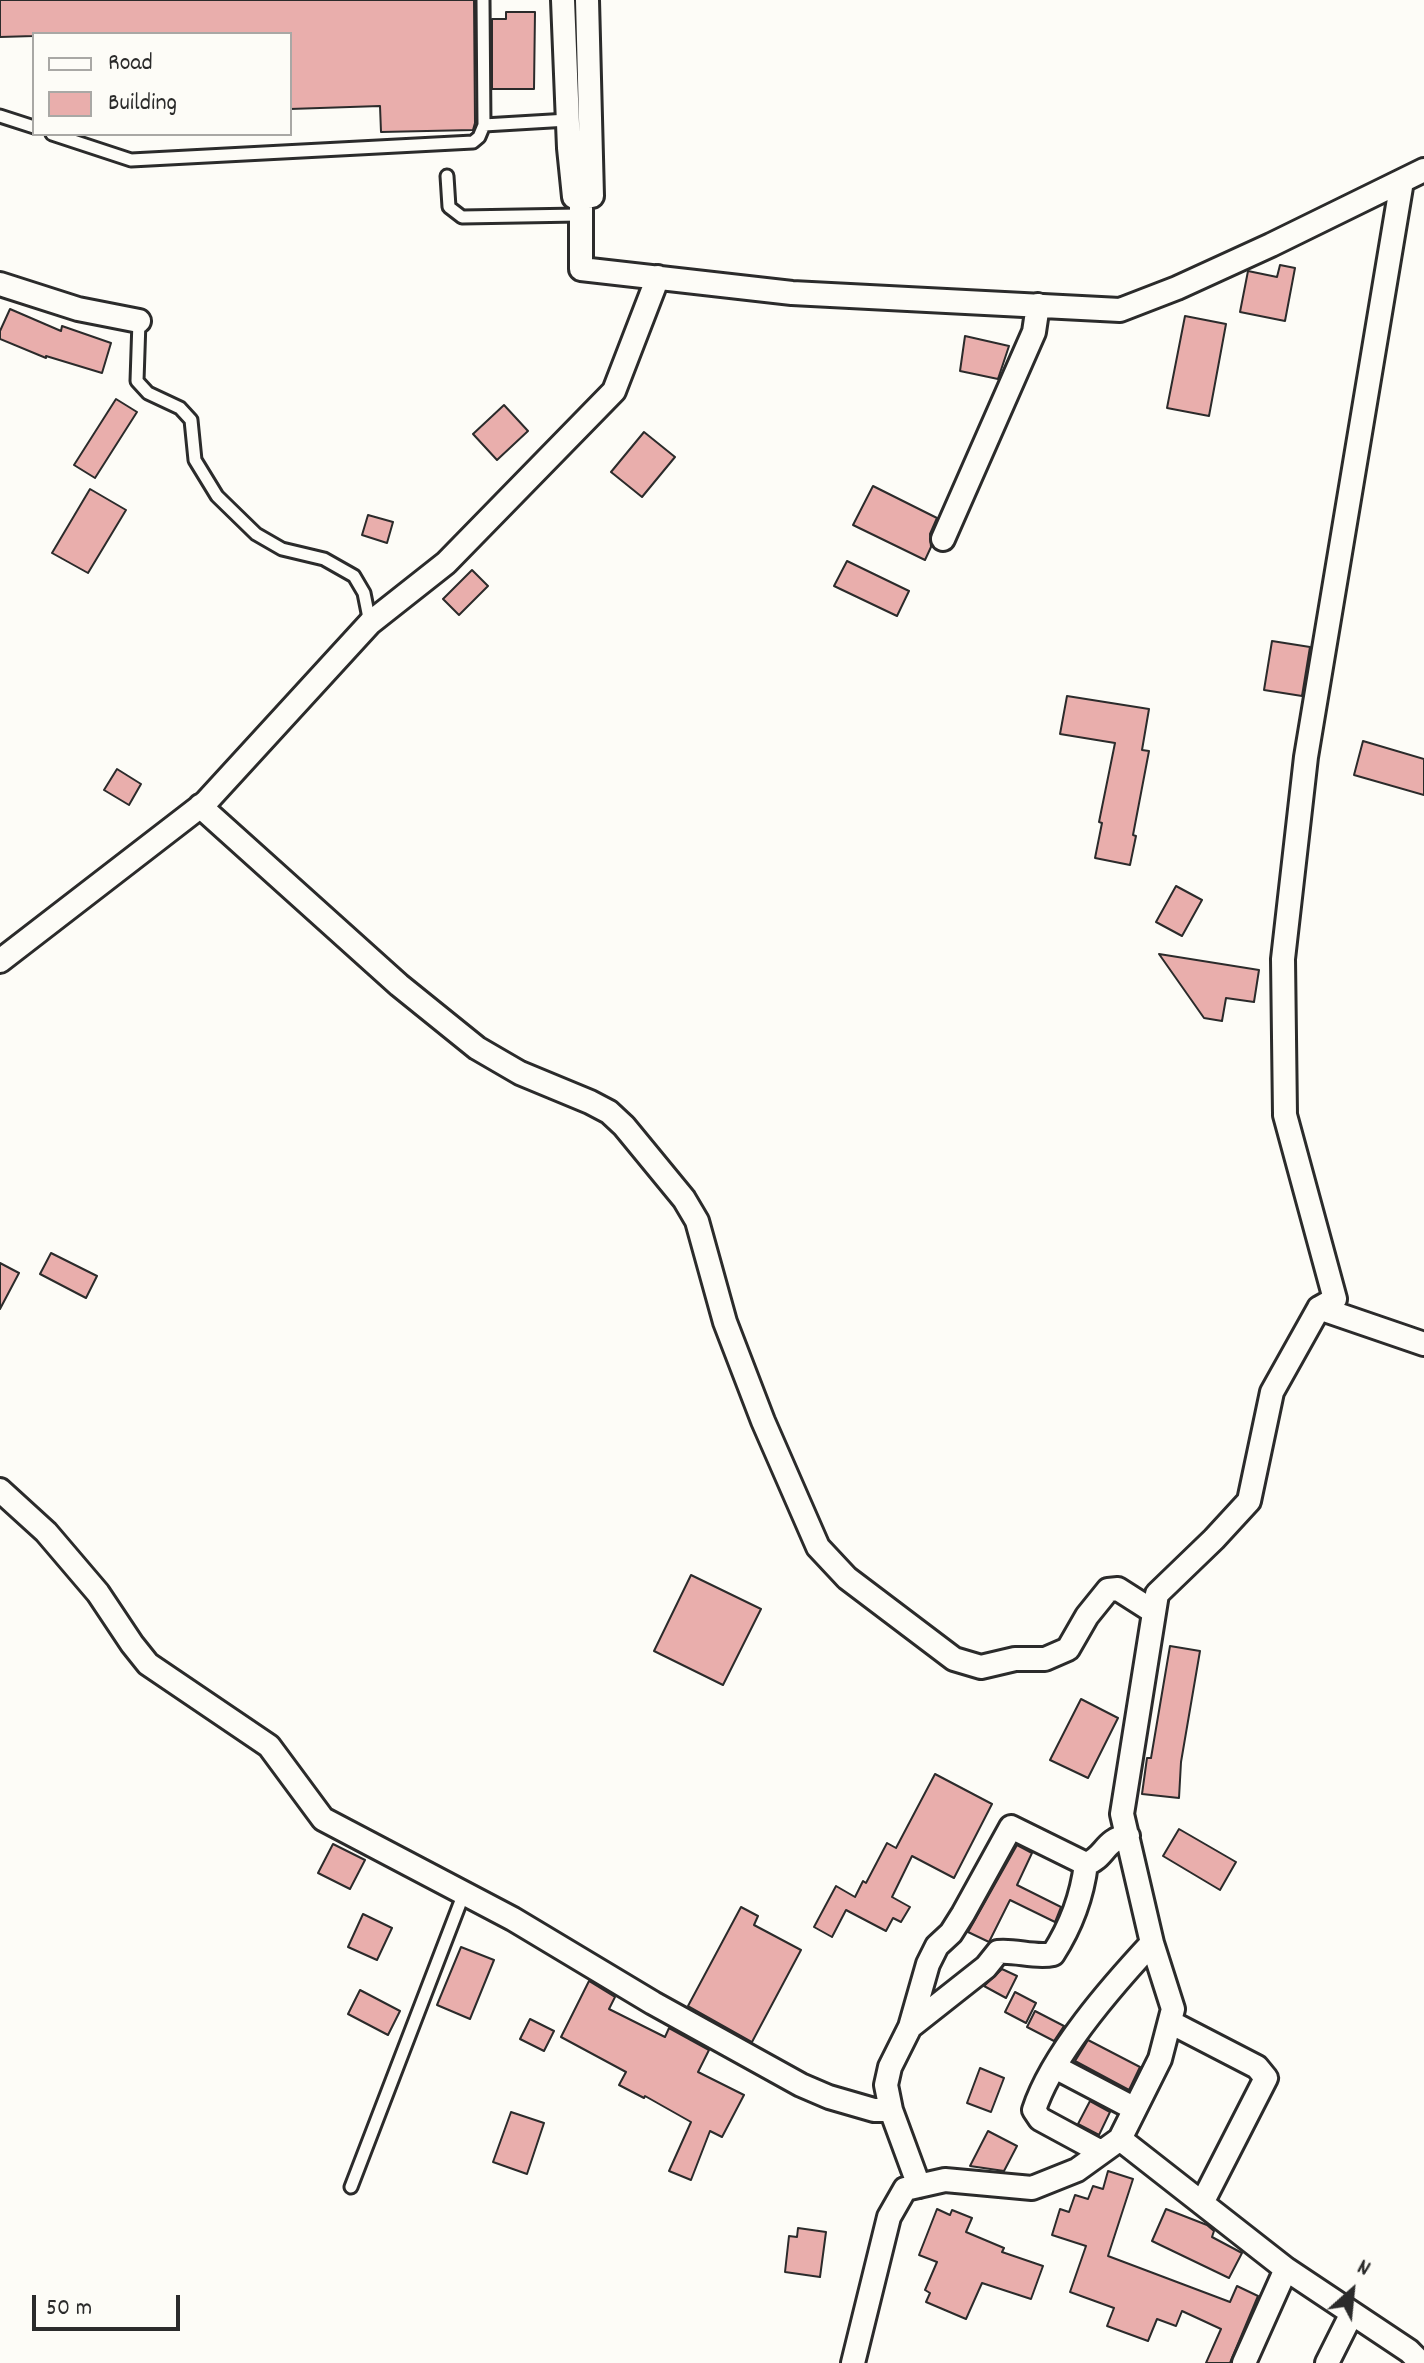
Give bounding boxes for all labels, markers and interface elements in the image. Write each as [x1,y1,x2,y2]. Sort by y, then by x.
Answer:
legend [32,32,292,136]
text: Road [108,47,153,81]
text: Building [108,87,177,121]
north arrow [1312,2251,1392,2331]
text: N [1351,2253,1375,2285]
scale bar [36,2279,184,2329]
text: 50 m [46,2292,92,2326]

